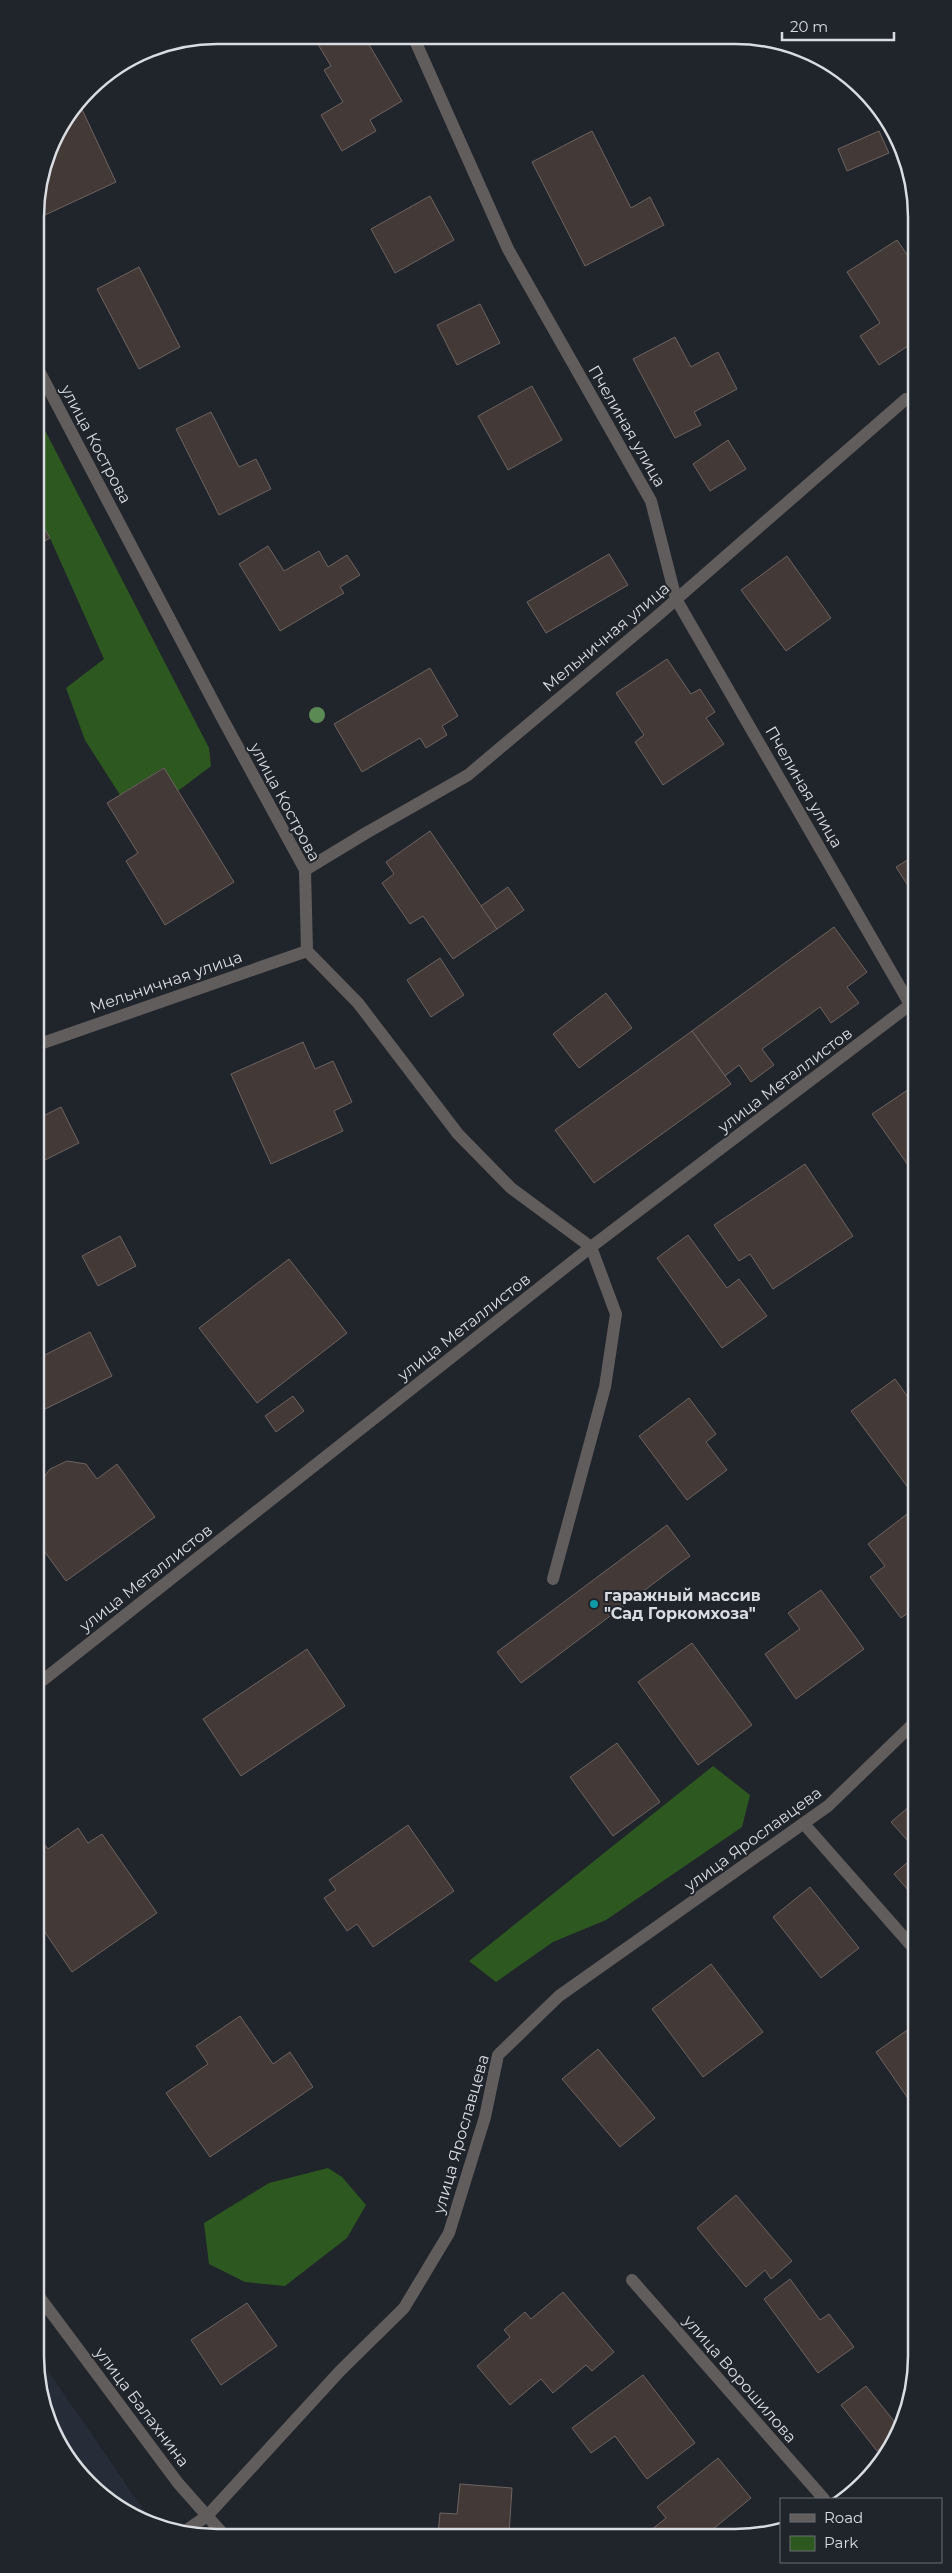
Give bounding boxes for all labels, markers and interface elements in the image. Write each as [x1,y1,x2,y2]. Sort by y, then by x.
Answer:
scale bar [782,10,894,42]
text: 20 m [790,17,828,36]
street label: Пчелиная улица [584,362,670,490]
street label: улица Кострова [56,381,135,507]
street label: Мельничная улица [539,578,673,696]
street label: Пчелиная улица [761,723,847,851]
street label: улица Кострова [245,739,324,865]
street label: Мельничная улица [87,947,245,1017]
street label: улица Металлистов [713,1023,856,1137]
street label: улица Металлистов [393,1269,534,1385]
street label: улица Металлистов [75,1520,216,1636]
place label: гаражный массив "Сад Горкомхоза" [604,1586,761,1623]
marker: гаражный массив "Сад Горкомхоза" [588,1598,600,1610]
street label: улица Ярославцева [680,1783,825,1896]
street label: улица Ярославцева [429,2052,493,2217]
street label: улица Ворошилова [679,2311,801,2447]
street label: улица Балахнина [90,2343,193,2471]
legend [780,2498,942,2563]
text: Road [824,2508,863,2527]
text: Park [824,2533,858,2552]

